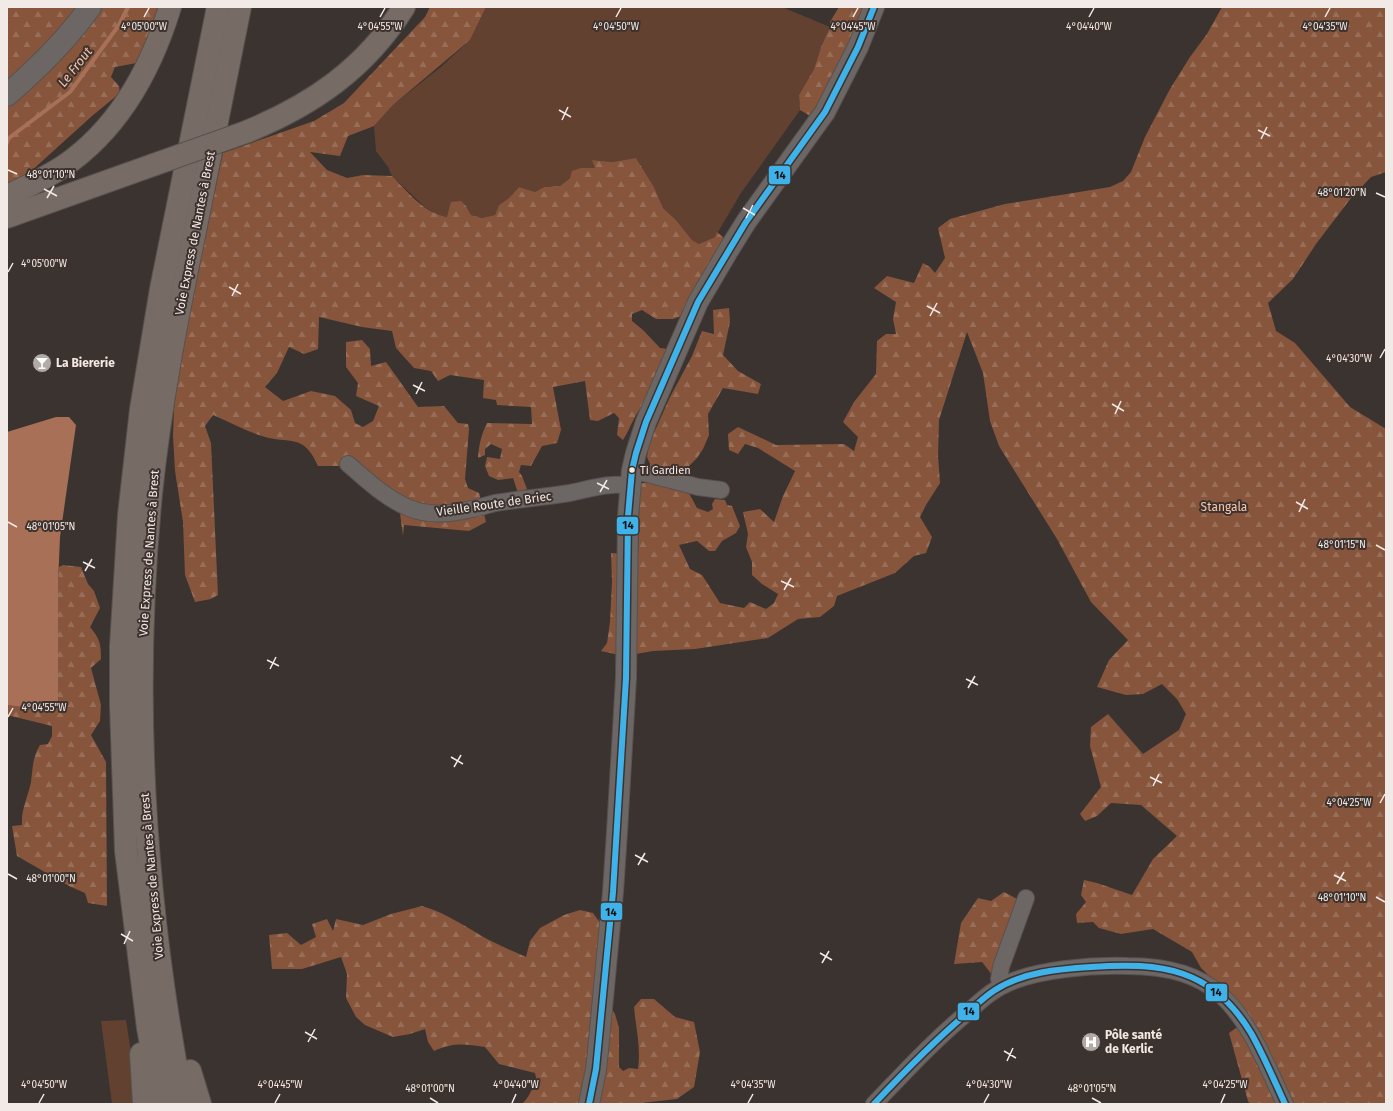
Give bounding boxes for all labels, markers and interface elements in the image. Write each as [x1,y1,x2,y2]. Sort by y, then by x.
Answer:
text: 4°05'00"W [121,21,168,33]
text: 4°04'55"W [357,21,403,33]
text: 4°04'50"W [593,21,640,33]
text: 4°04'45"W [831,21,876,33]
text: 4°04'40"W [1066,21,1113,33]
text: 4°04'35"W [1302,21,1348,33]
water label: Le Frout [55,44,95,90]
street label: Voie Express de Nantes à Brest [172,149,218,316]
line badge: 14 [768,165,791,185]
text: 48°01'10"N [27,169,75,181]
text: 14 [774,169,786,182]
text: 48°01'20"N [1317,187,1367,199]
text: 4°05'00"W [21,258,68,270]
bar icon: La Biererie [31,352,53,374]
text: 4°04'30"W [1326,353,1373,365]
place label: La Biererie [56,356,115,370]
place label: Ti Gardien [640,464,691,477]
marker: Ti Gardien [627,465,637,475]
street label: Voie Express de Nantes à Brest [136,469,162,637]
street label: Vieille Route de Briec [436,489,553,519]
park label: Stangala [1201,500,1247,514]
line badge: 14 [616,516,639,535]
text: 14 [622,519,634,532]
text: 48°01'05"N [27,521,75,533]
text: 48°01'15"N [1318,539,1366,551]
text: 4°04'55"W [21,702,67,714]
street label: Voie Express de Nantes à Brest [138,792,166,960]
text: 4°04'25"W [1326,797,1372,809]
text: 48°01'00"N [26,873,76,885]
text: 48°01'10"N [1318,892,1366,904]
line badge: 14 [600,902,623,921]
text: 14 [605,906,617,919]
line badge: 14 [1205,983,1228,1002]
text: 14 [1210,986,1222,999]
line badge: 14 [957,1002,980,1021]
text: 14 [963,1005,975,1018]
place label: Pôle santé de Kerlic [1105,1028,1162,1056]
hospital icon: Pôle santé de Kerlic [1080,1031,1102,1053]
text: 4°04'50"W [21,1079,68,1091]
text: 4°04'45"W [258,1079,303,1091]
text: 4°04'40"W [493,1079,540,1091]
text: 4°04'35"W [730,1079,776,1091]
text: 4°04'30"W [966,1079,1013,1091]
text: 4°04'25"W [1202,1079,1248,1091]
text: 48°01'00"N [405,1083,455,1095]
text: 48°01'05"N [1068,1083,1116,1095]

